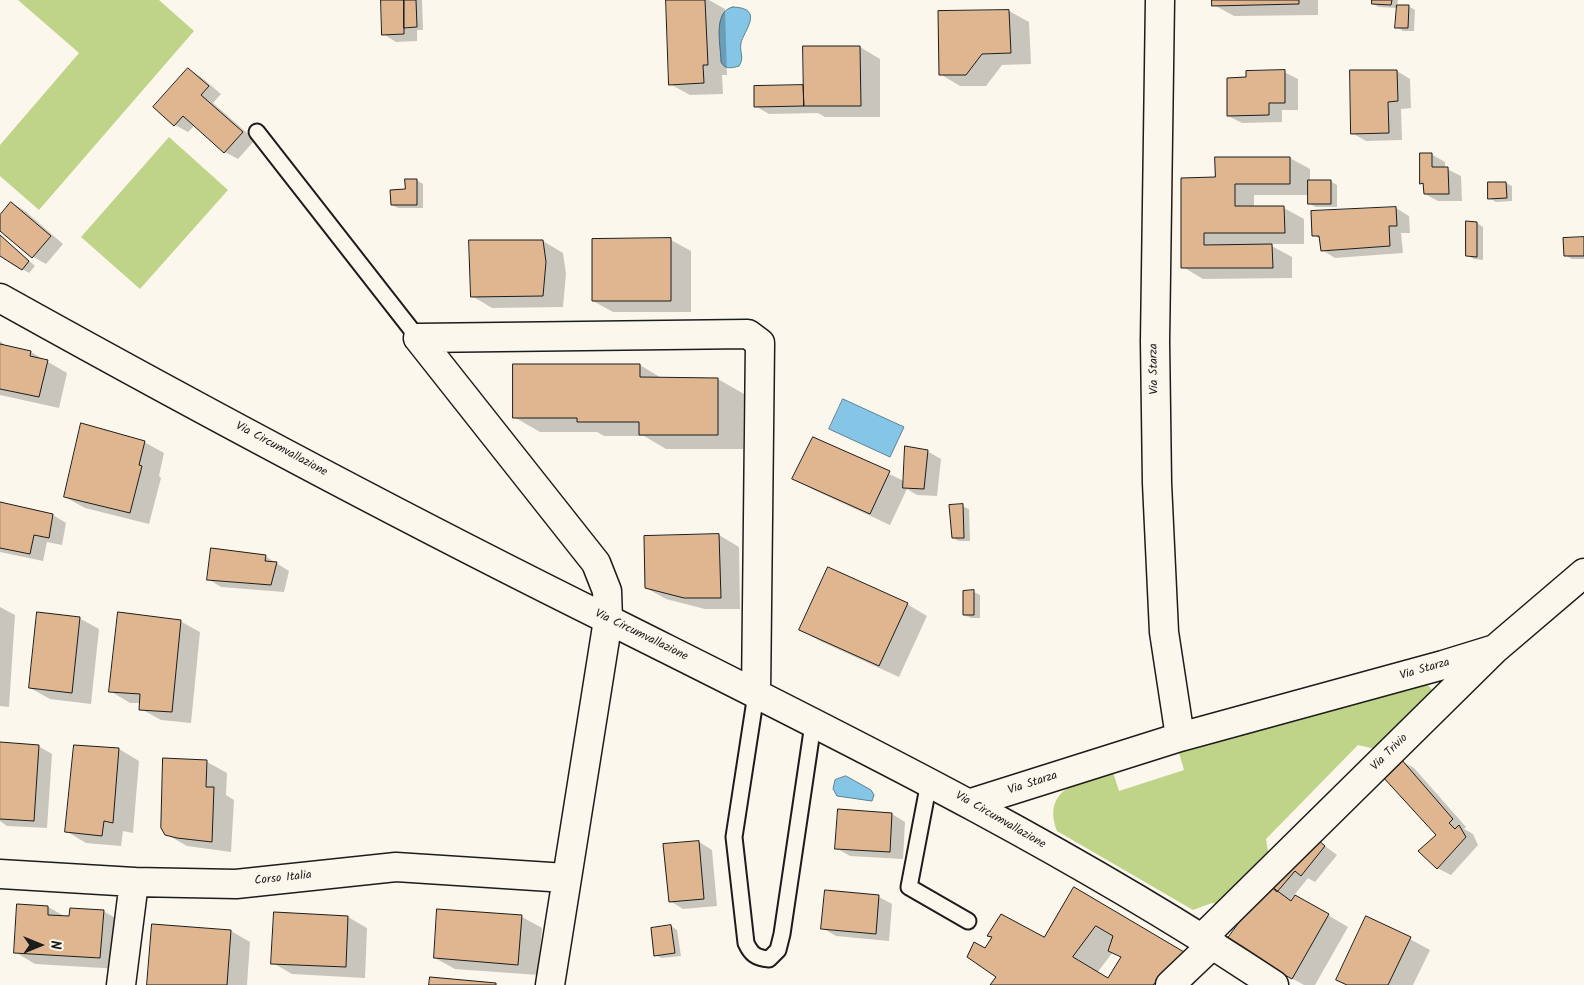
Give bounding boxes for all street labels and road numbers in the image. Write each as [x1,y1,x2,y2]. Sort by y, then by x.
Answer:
street label: Via Starza [1147,343,1163,395]
street label: Via Circumvallazione [233,420,329,480]
street label: Via Circumvallazione [592,607,690,665]
street label: Via Starza [1398,656,1452,684]
street label: Via Trivio [1369,732,1411,774]
street label: Via Starza [1006,769,1060,799]
street label: Via Circumvallazione [952,789,1048,853]
street label: Corso Italia [254,869,312,889]

